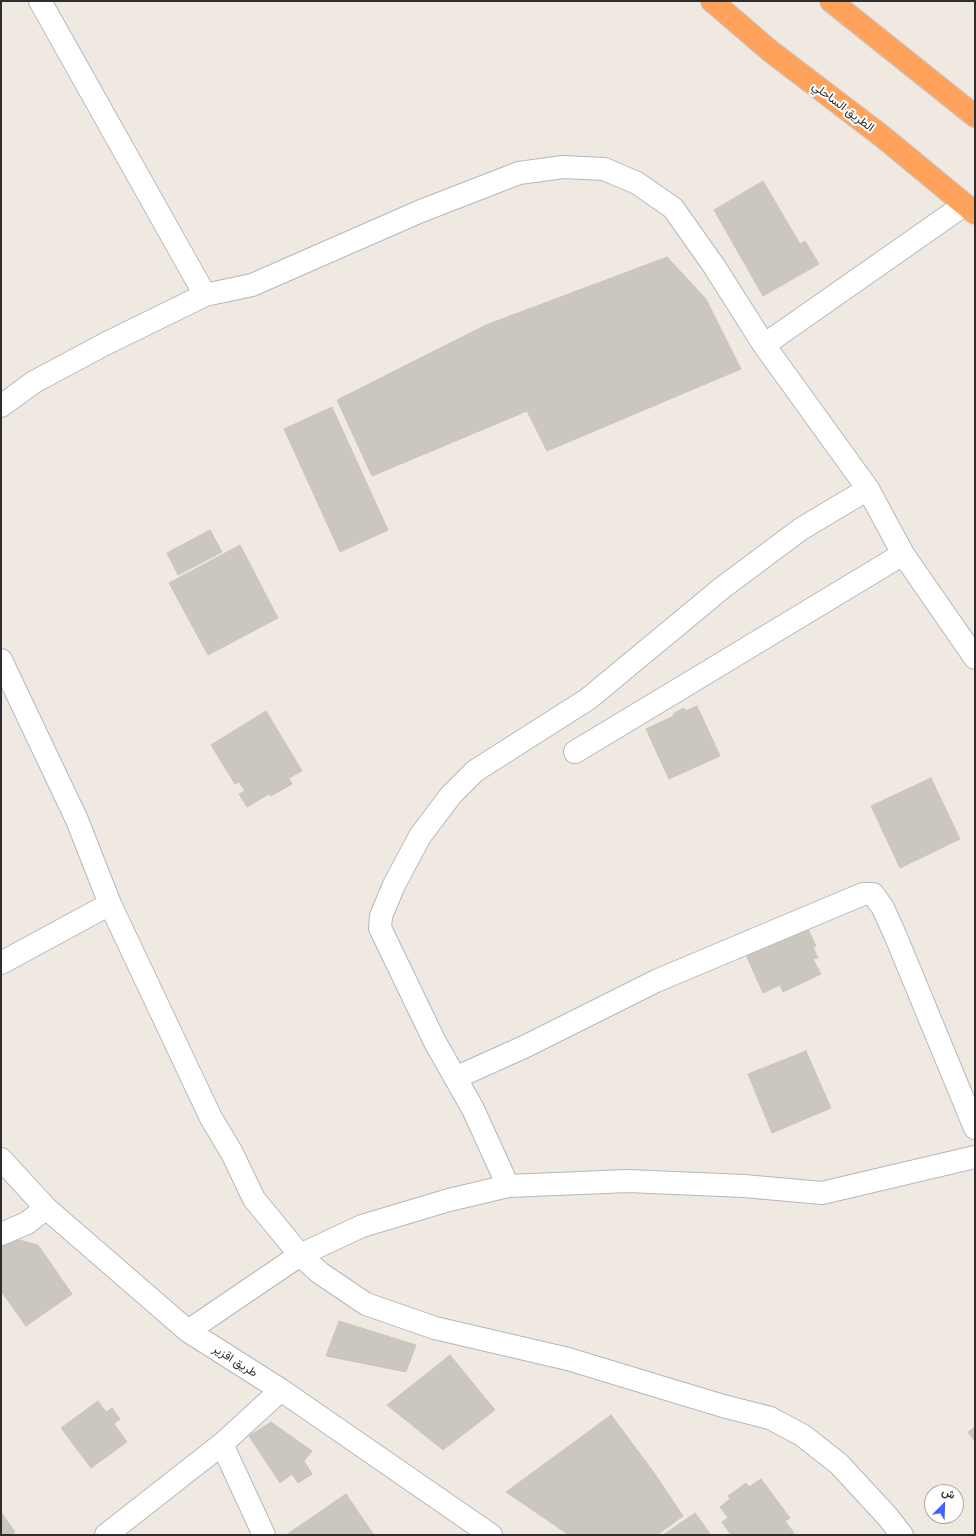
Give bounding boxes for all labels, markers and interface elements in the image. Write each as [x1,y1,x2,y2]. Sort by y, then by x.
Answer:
street label: الطريق الساحلي [809,79,877,135]
street label: طريق اقزير [210,1342,260,1380]
north arrow [924,1484,964,1524]
text: ش [940,1485,957,1502]

